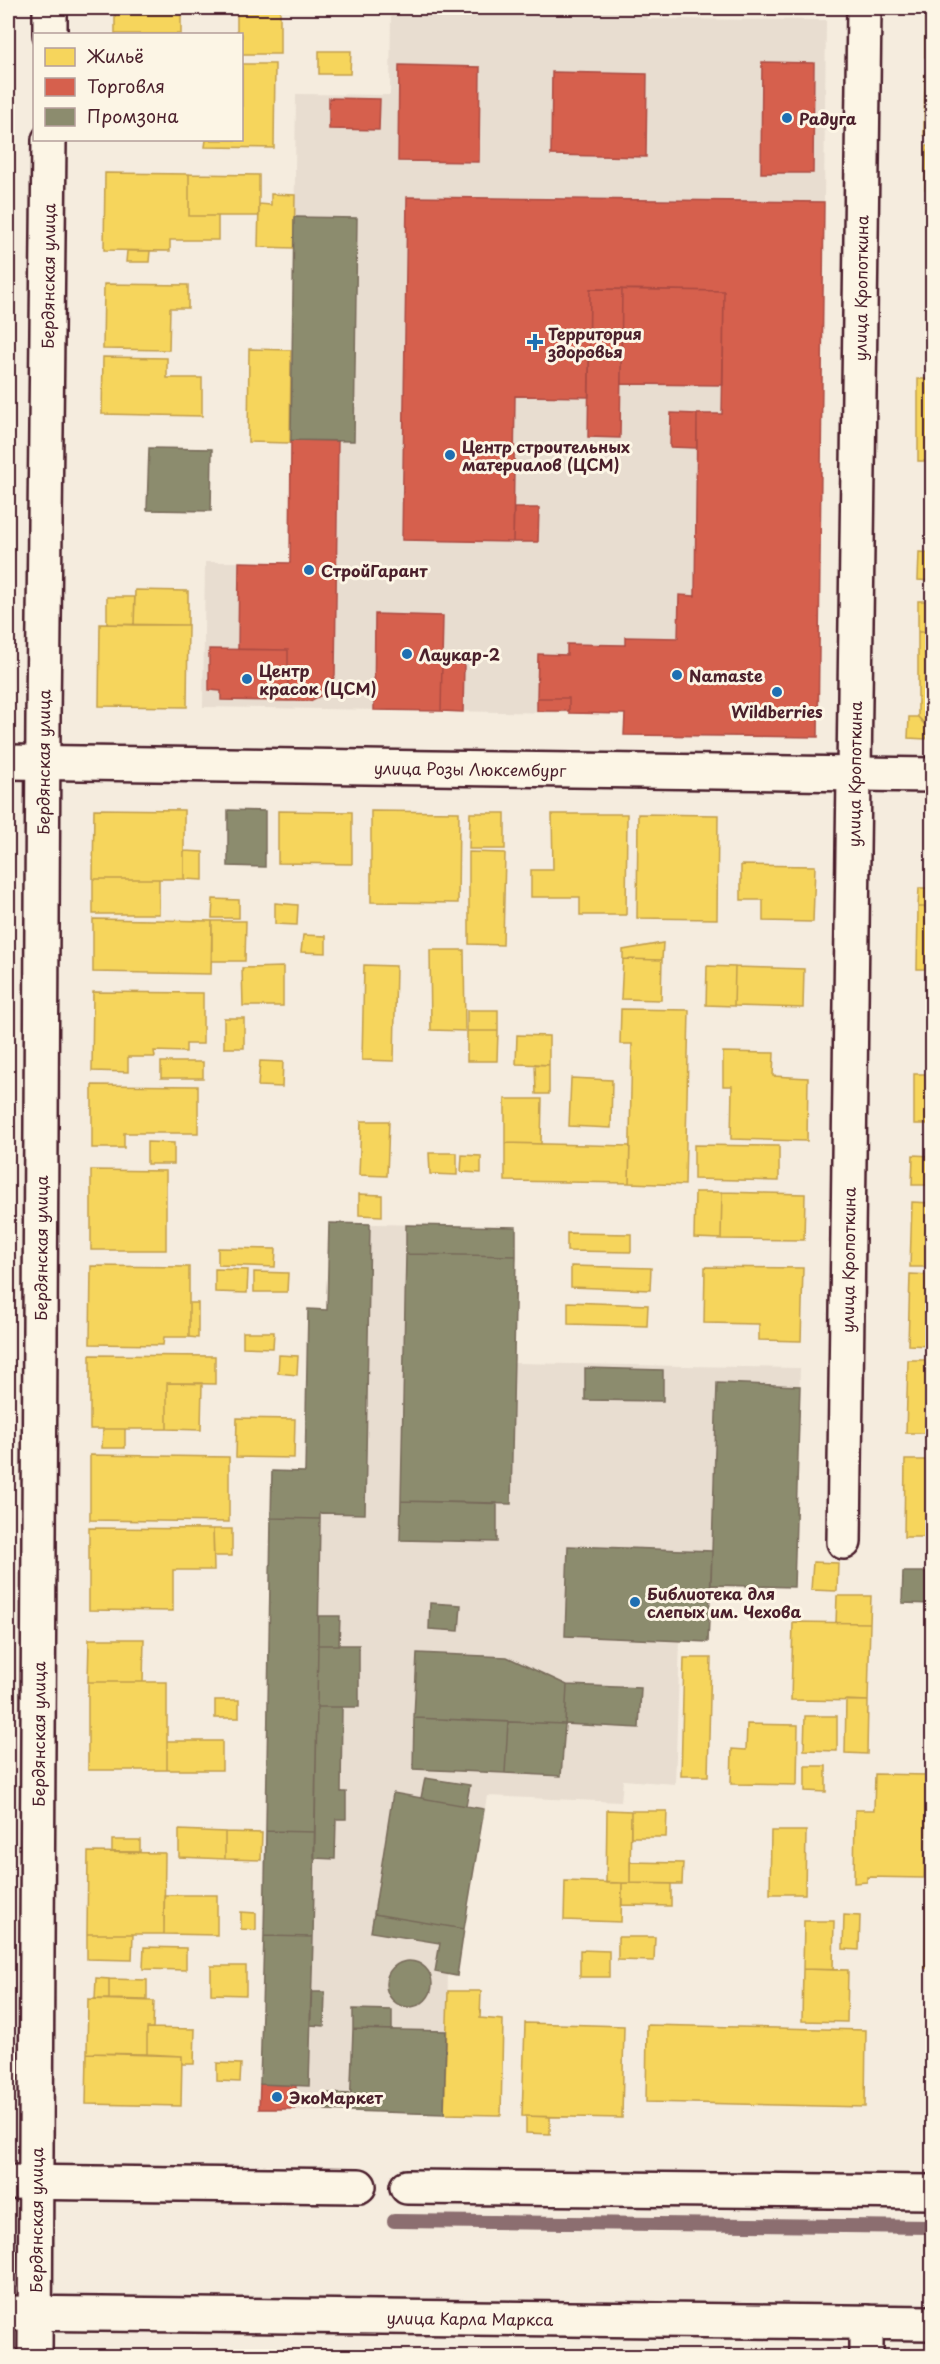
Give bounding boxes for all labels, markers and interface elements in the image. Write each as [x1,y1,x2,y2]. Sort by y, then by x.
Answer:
legend [33,33,243,141]
text: Жильё [86,42,144,69]
text: Торговля [87,72,165,99]
text: Промзона [87,102,179,129]
place label: Радуга [799,106,857,130]
marker: Радуга [780,111,794,125]
street label: Бердянская улица [35,203,60,349]
street label: улица Кропоткина [847,215,873,361]
place label: Территория здоровья [547,321,642,363]
marker: Территория здоровья [526,333,544,351]
place label: Центр строительных материалов (ЦСМ) [462,434,630,476]
marker: Центр строительных материалов (ЦСМ) [443,448,457,462]
place label: СтройГарант [321,558,429,582]
marker: СтройГарант [302,563,316,577]
place label: Лаукар-2 [419,642,500,666]
marker: Лаукар-2 [400,647,414,661]
place label: Центр красок (ЦСМ) [259,658,376,700]
place label: Namaste [689,663,763,687]
marker: Namaste [670,668,684,682]
marker: Центр красок (ЦСМ) [240,672,254,686]
marker: Wildberries [770,685,784,699]
street label: Бердянская улица [30,689,55,835]
place label: Wildberries [731,699,823,723]
street label: улица Кропоткина [841,701,867,847]
street label: улица Розы Люксембург [374,755,567,782]
street label: Бердянская улица [28,1175,53,1321]
street label: улица Кропоткина [835,1187,861,1333]
place label: Библиотека для слепых им. Чехова [647,1581,801,1623]
marker: Библиотека для слепых им. Чехова [628,1595,642,1609]
street label: Бердянская улица [26,1661,50,1807]
place label: ЭкоМаркет [289,2085,383,2109]
marker: ЭкоМаркет [270,2090,284,2104]
street label: Бердянская улица [23,2147,48,2293]
street label: улица Карла Маркса [386,2305,554,2331]

